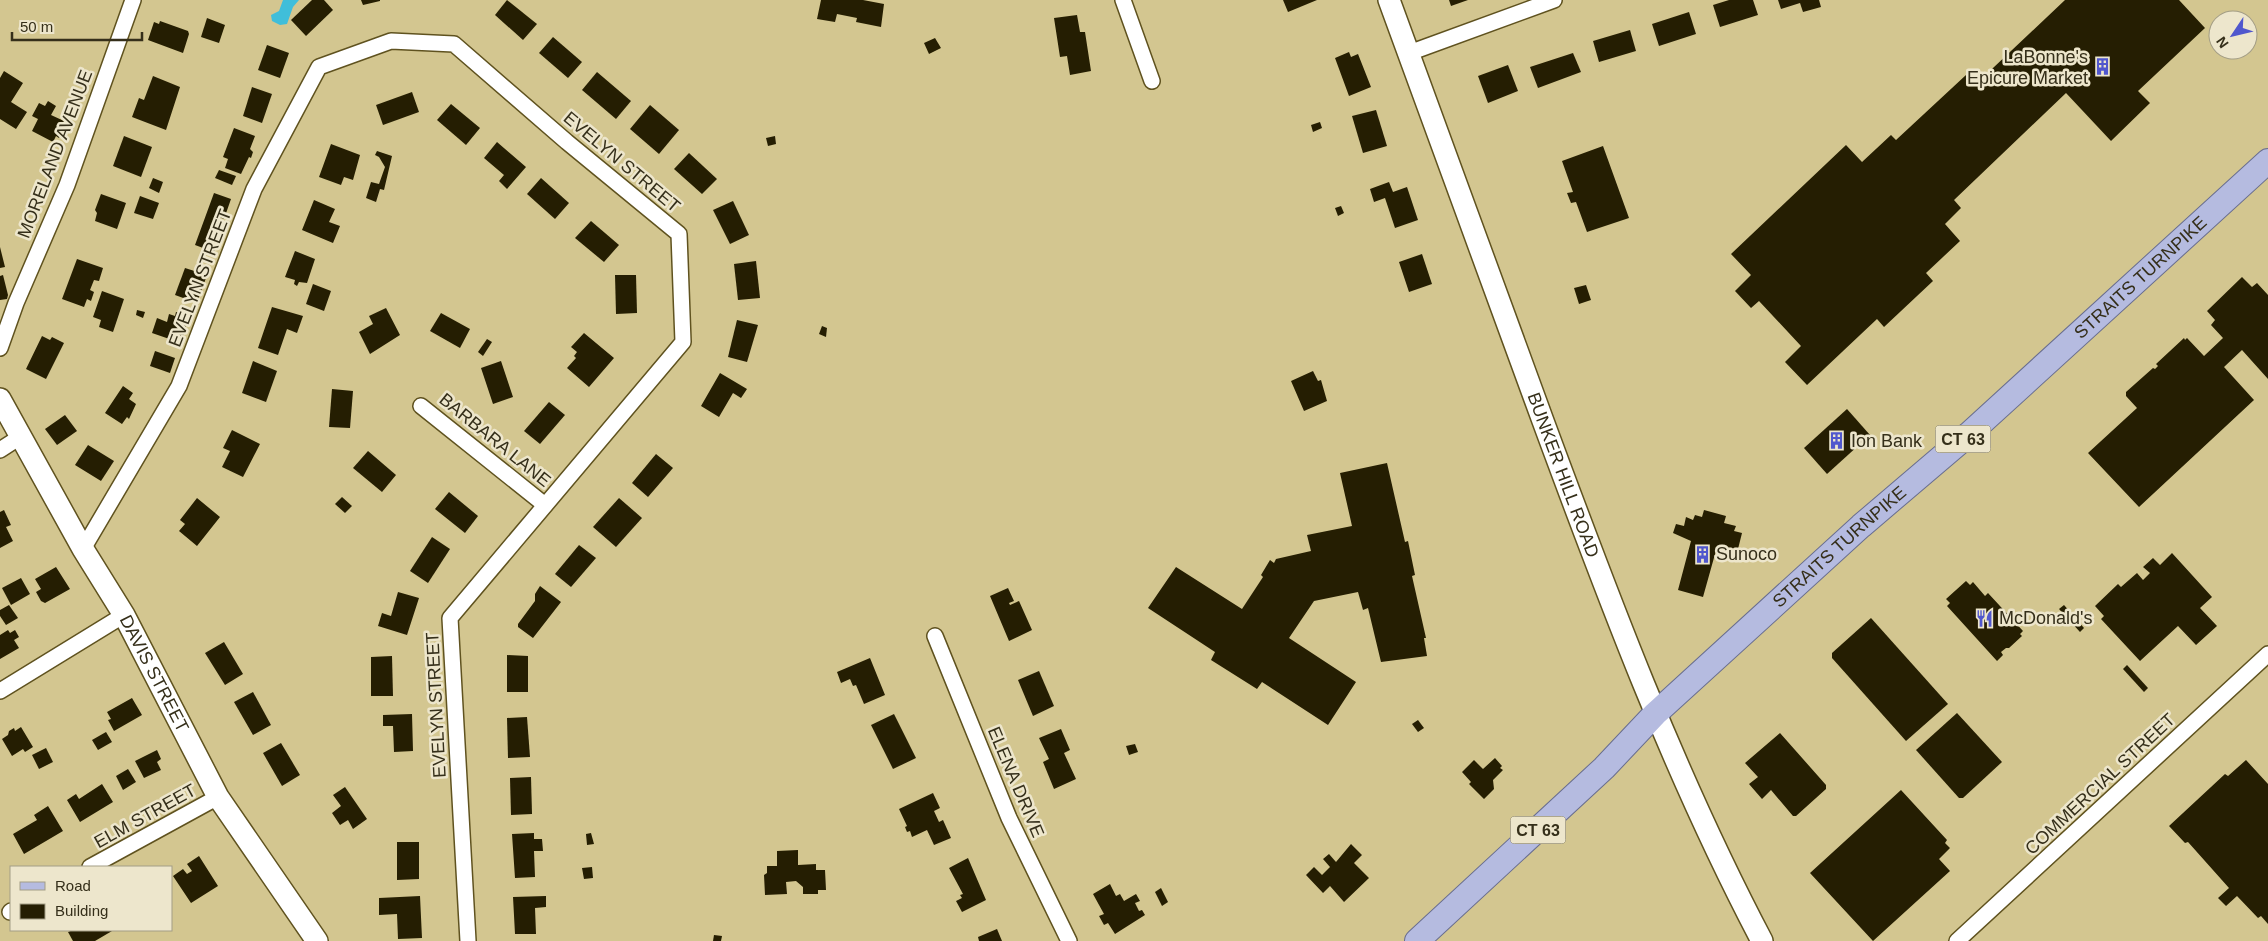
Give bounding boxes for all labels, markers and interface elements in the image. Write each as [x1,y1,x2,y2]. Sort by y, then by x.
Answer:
scale bar [12,10,142,42]
north arrow [2208,10,2258,60]
text: 50 m [20,18,53,35]
text: N [2213,34,2232,51]
place label: LaBonne's Epicure Market [1967,47,2088,88]
building icon: LaBonne's Epicure Market [2092,57,2112,77]
street label: MORELAND AVENUE [14,67,96,241]
street label: EVELYN STREET [560,108,684,216]
street label: EVELYN STREET [165,206,235,350]
street label: STRAITS TURNPIKE [2070,212,2211,343]
street label: BARBARA LANE [435,389,555,491]
street label: BUNKER HILL ROAD [1524,390,1603,560]
road number: CT 63 [1936,426,1990,452]
building icon: Ion Bank [1827,431,1847,451]
place label: Ion Bank [1851,431,1923,451]
street label: STRAITS TURNPIKE [1769,482,1910,611]
building icon: Sunoco [1692,544,1712,564]
place label: Sunoco [1716,544,1777,564]
restaurant icon: McDonald's [1975,608,1995,628]
place label: McDonald's [1999,608,2092,628]
street label: DAVIS STREET [116,612,193,735]
street label: EVELYN STREET [422,632,450,778]
street label: COMMERCIAL STREET [2021,709,2179,859]
street label: ELENA DRIVE [984,724,1048,840]
street label: ELM STREET [91,780,199,852]
road number: CT 63 [1510,816,1566,844]
legend [10,866,172,931]
text: Road [55,877,91,894]
text: Building [55,902,108,919]

